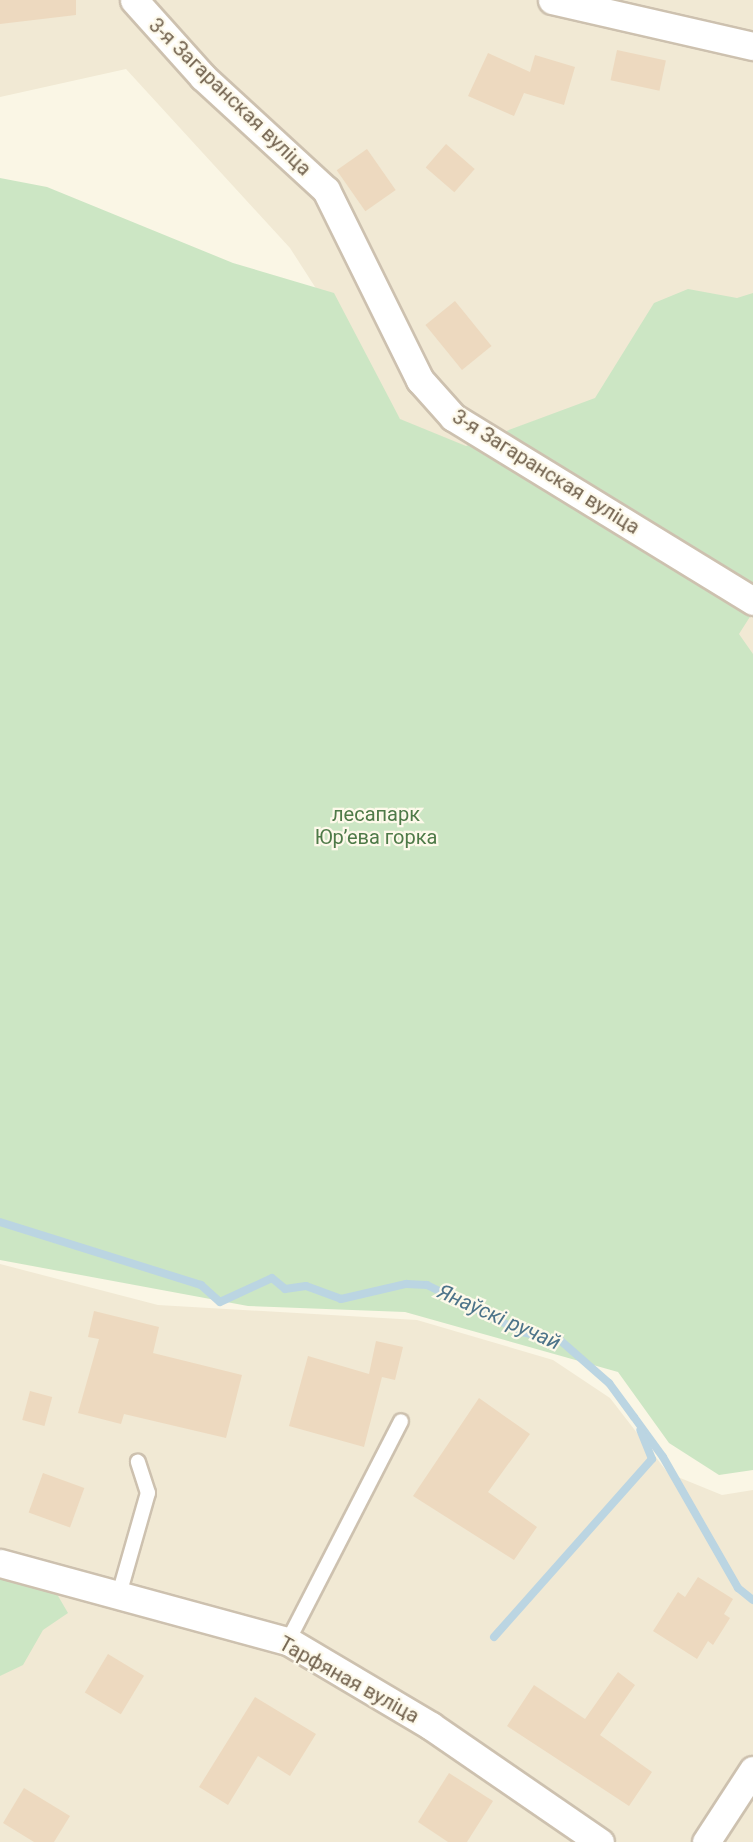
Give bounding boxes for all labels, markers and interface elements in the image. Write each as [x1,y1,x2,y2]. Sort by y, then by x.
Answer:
street label: 3-я Загаранская вуліца [144,13,316,181]
street label: 3-я Загаранская вуліца [448,405,644,539]
park label: лесапарк Юрʼева горка [315,803,437,850]
water label: Янаўскі ручай [434,1279,564,1355]
street label: Тарфяная вуліца [275,1632,423,1728]

